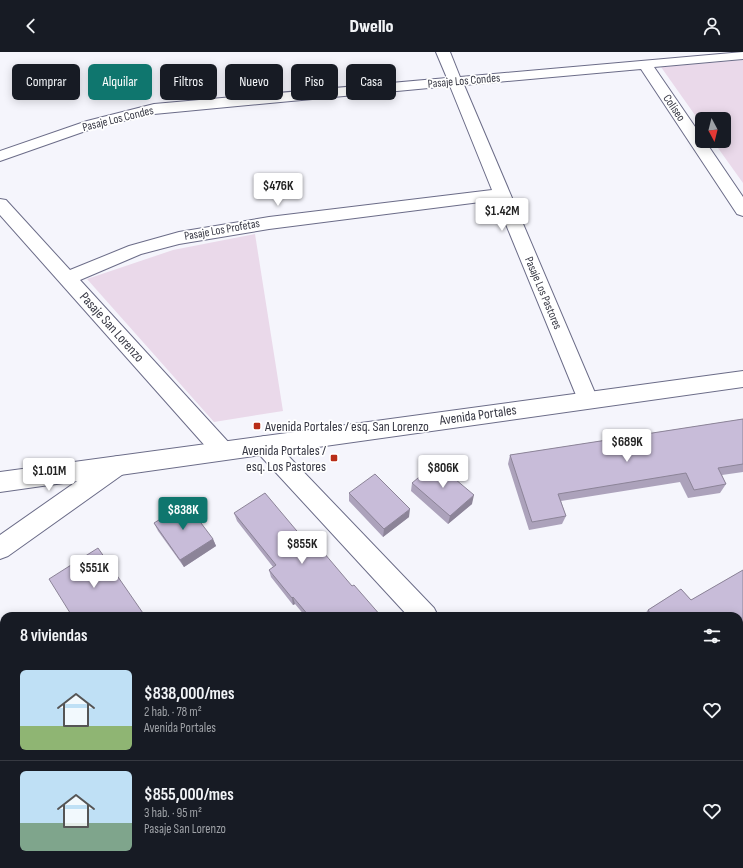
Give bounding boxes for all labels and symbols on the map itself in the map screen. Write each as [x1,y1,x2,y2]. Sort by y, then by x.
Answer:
street label: Pasaje Los Condes [427,70,501,92]
street label: Coliseo [660,92,688,124]
street label: Pasaje Los Condes [81,103,155,135]
north arrow [695,112,731,148]
pin: $476K [250,173,306,207]
pin: $1.42M [469,198,535,232]
street label: Pasaje Los Profetas [183,216,261,244]
street label: Pasaje Los Pastores [521,254,565,332]
street label: Pasaje San Lorenzo [76,288,148,366]
street label: Avenida Portales [437,401,518,429]
place label: Avenida Portales / esq. San Lorenzo [264,418,429,435]
marker: Avenida Portales / esq. San Lorenzo [252,421,262,431]
pin: $689K [599,429,655,463]
place label: Avenida Portales / esq. Los Pastores [241,442,326,475]
marker: Avenida Portales / esq. Los Pastores [329,453,339,463]
pin: $806K [415,455,471,489]
pin: $1.01M [16,458,82,492]
pin: $838K [155,497,211,531]
pin: $855K [274,531,330,565]
pin: $551K [66,555,122,589]

